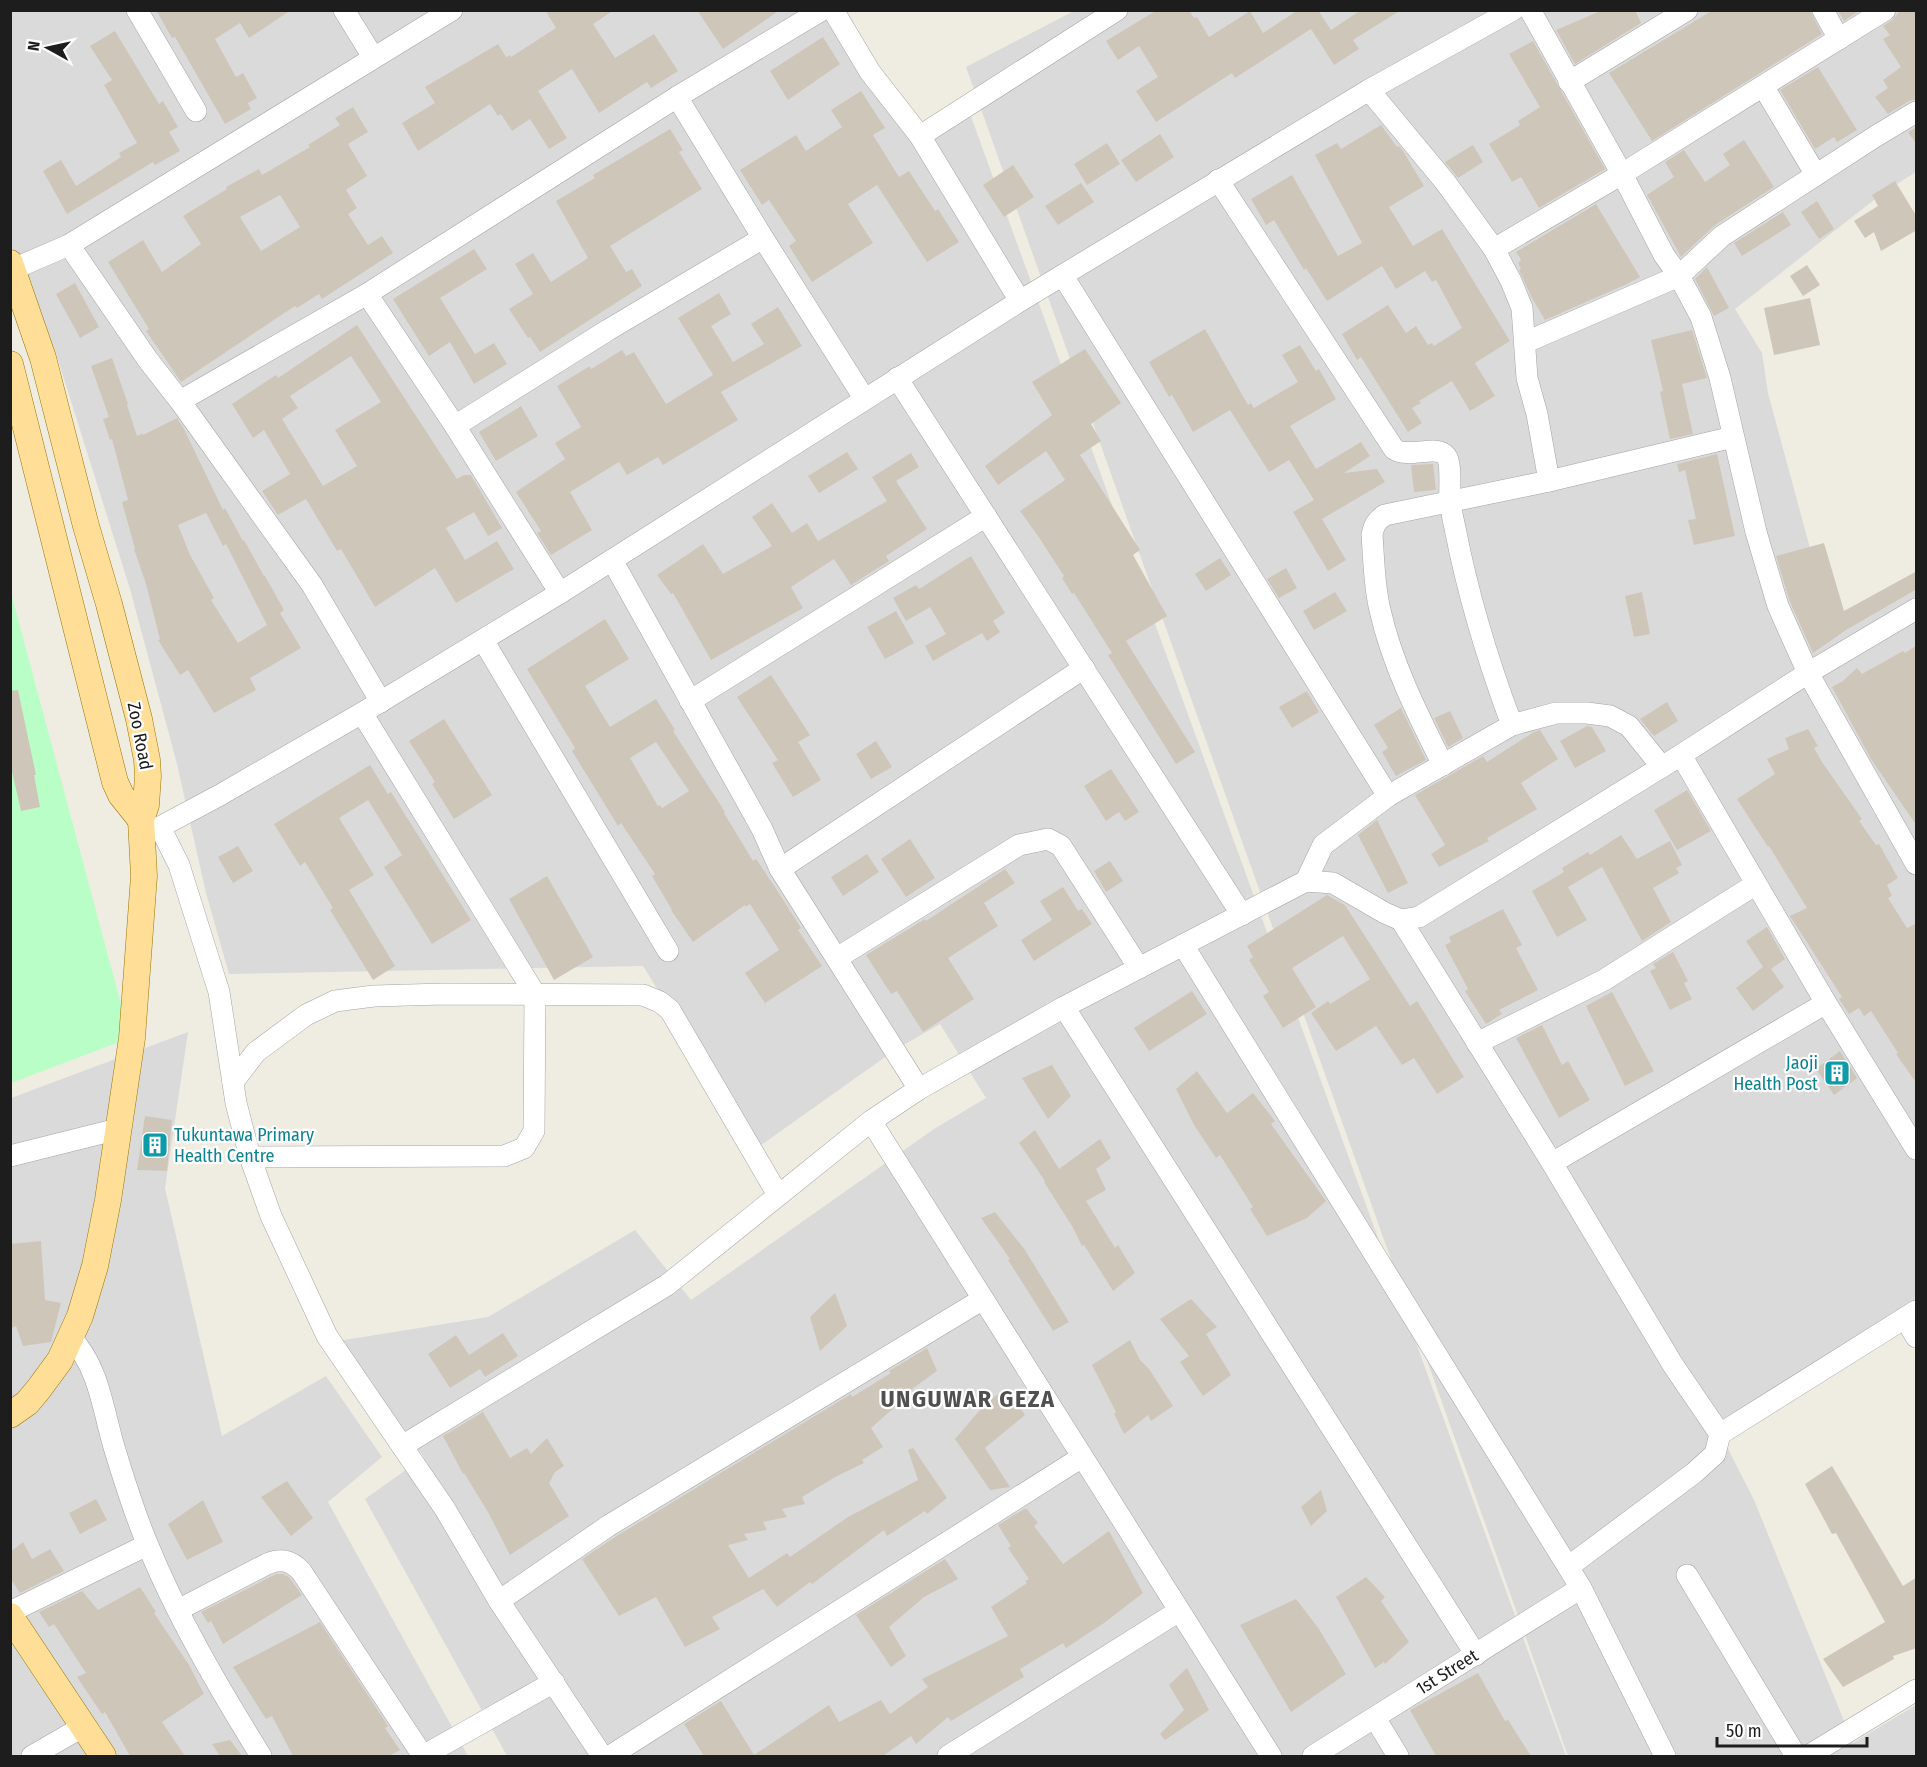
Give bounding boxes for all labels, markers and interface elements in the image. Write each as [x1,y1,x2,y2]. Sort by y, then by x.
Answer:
north arrow [18,18,78,78]
text: N [24,40,44,52]
street label: Zoo Road [123,700,157,772]
place label: Jaoji Health Post [1733,1052,1818,1095]
building icon: Jaoji Health Post [1822,1058,1852,1088]
place label: Tukuntawa Primary Health Centre [174,1124,314,1167]
building icon: Tukuntawa Primary Health Centre [140,1130,170,1160]
district label: UNGUWAR GEZA [880,1385,1056,1413]
street label: 1st Street [1412,1644,1482,1700]
scale bar [1717,1710,1867,1748]
text: 50 m [1726,1720,1762,1742]

